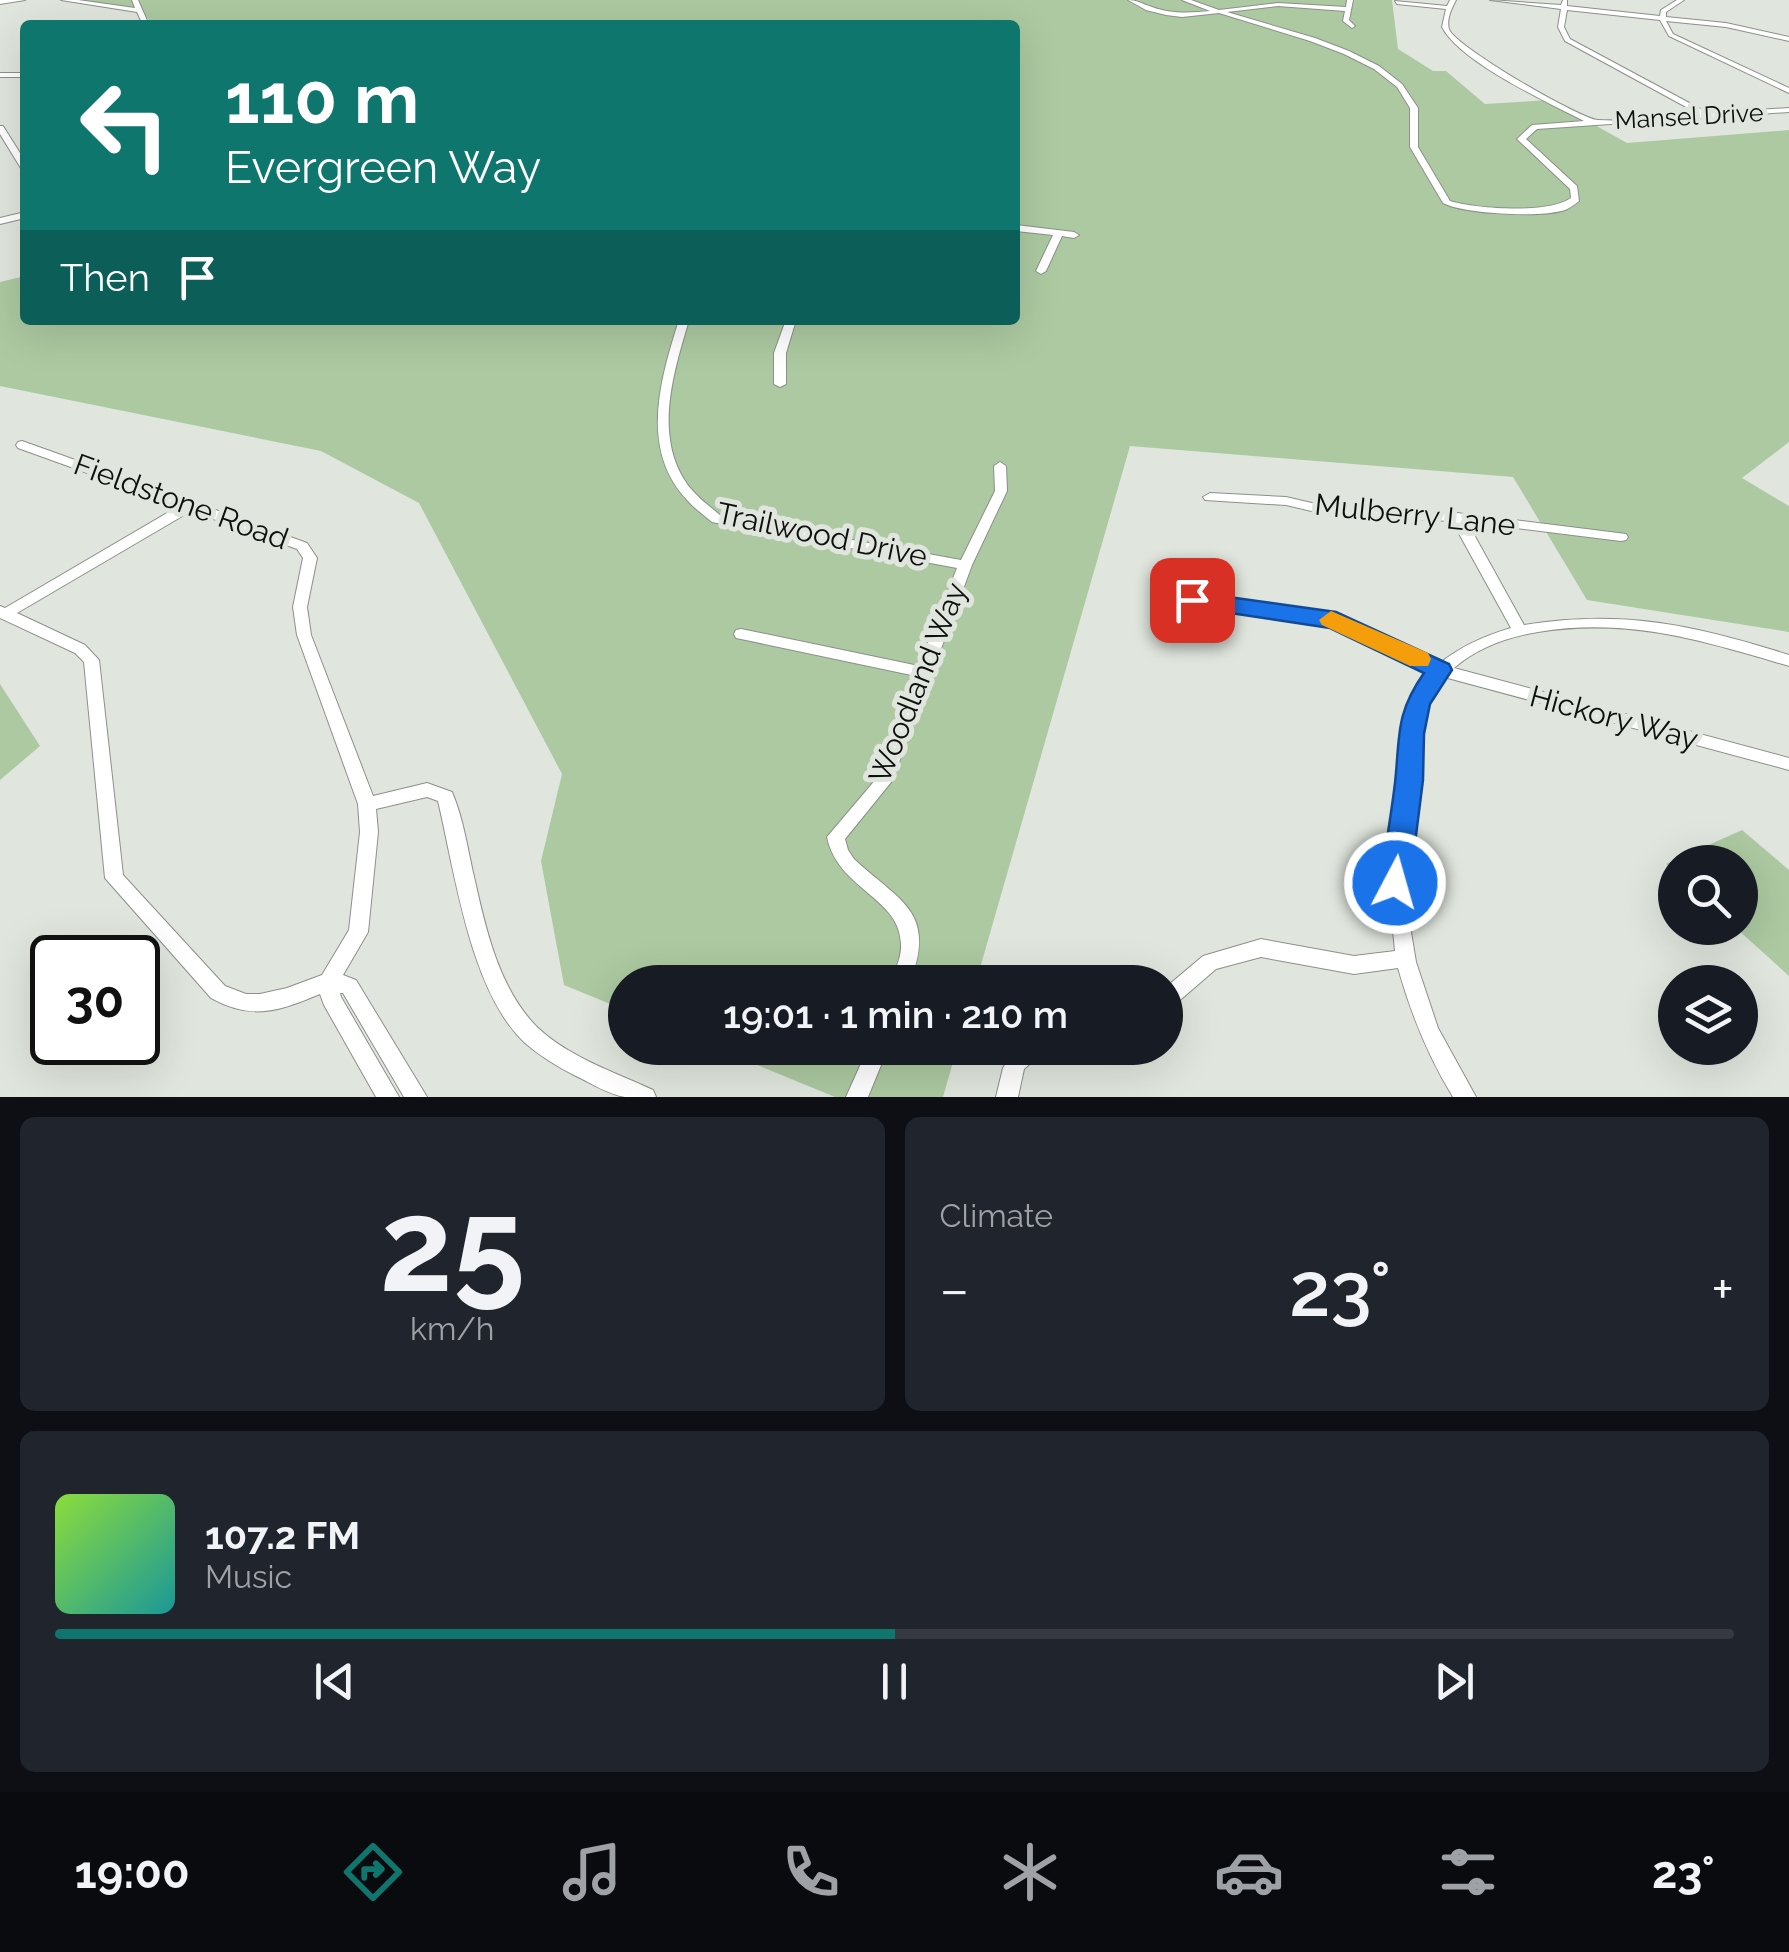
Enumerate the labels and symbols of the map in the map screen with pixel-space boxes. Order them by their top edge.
street label: Mansel Drive [1614,97,1764,135]
street label: Fieldstone Road [69,447,293,557]
street label: Mulberry Lane [1313,487,1517,542]
street label: Trailwood Drive [714,495,930,574]
pin [1150,558,1235,643]
street label: Woodland Way [861,578,974,788]
street label: Hickory Way [1526,678,1702,757]
position arrow [1343,831,1447,935]
speed limit sign: 30 [30,935,160,1065]

